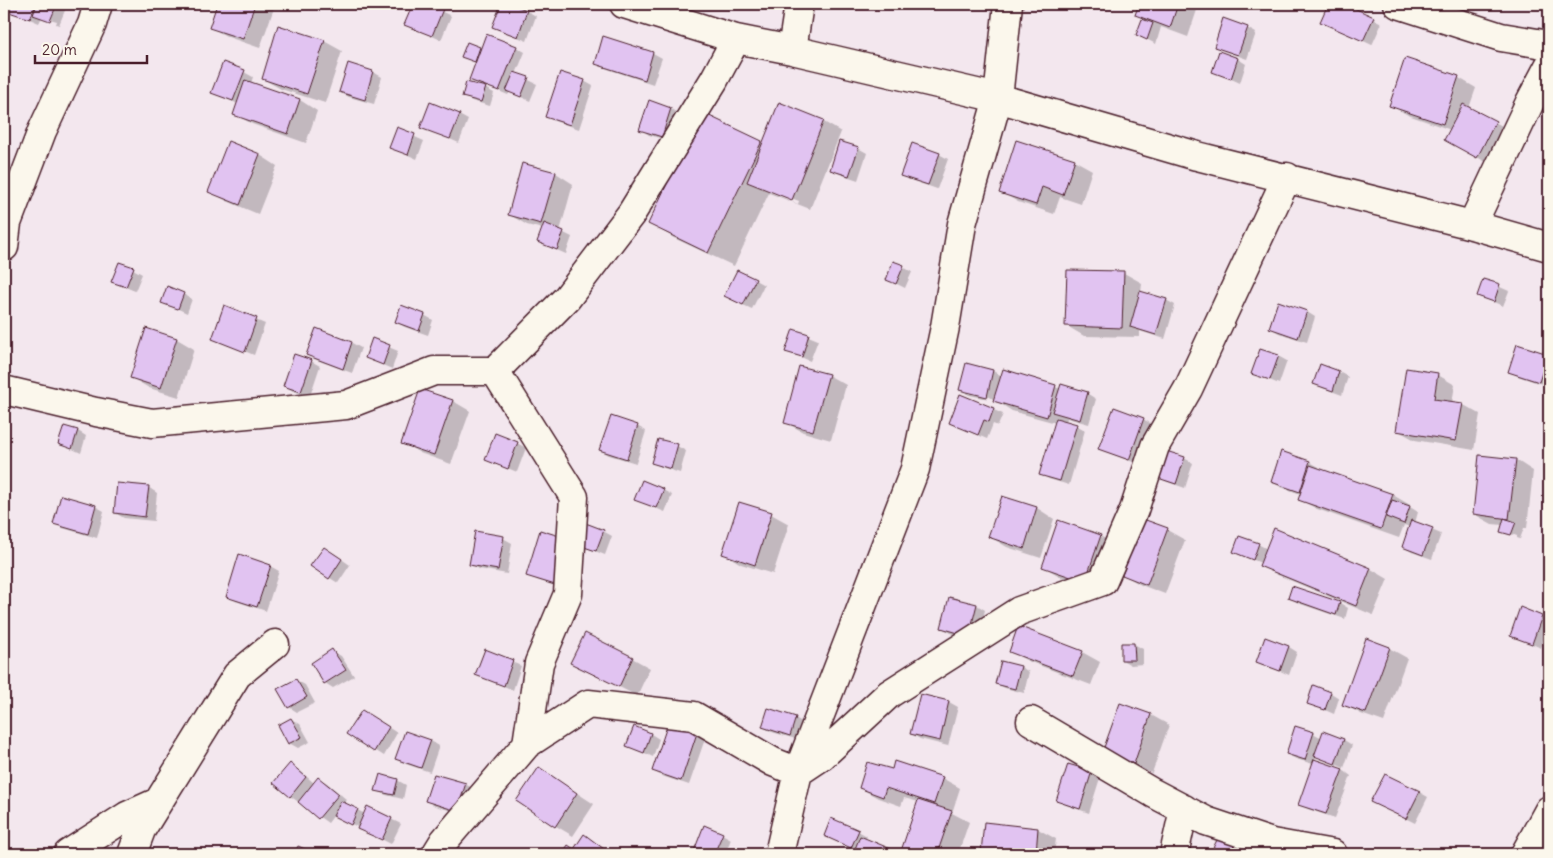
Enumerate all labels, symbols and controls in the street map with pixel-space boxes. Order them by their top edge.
scale bar [35,32,148,64]
text: 20 m [42,40,77,59]

